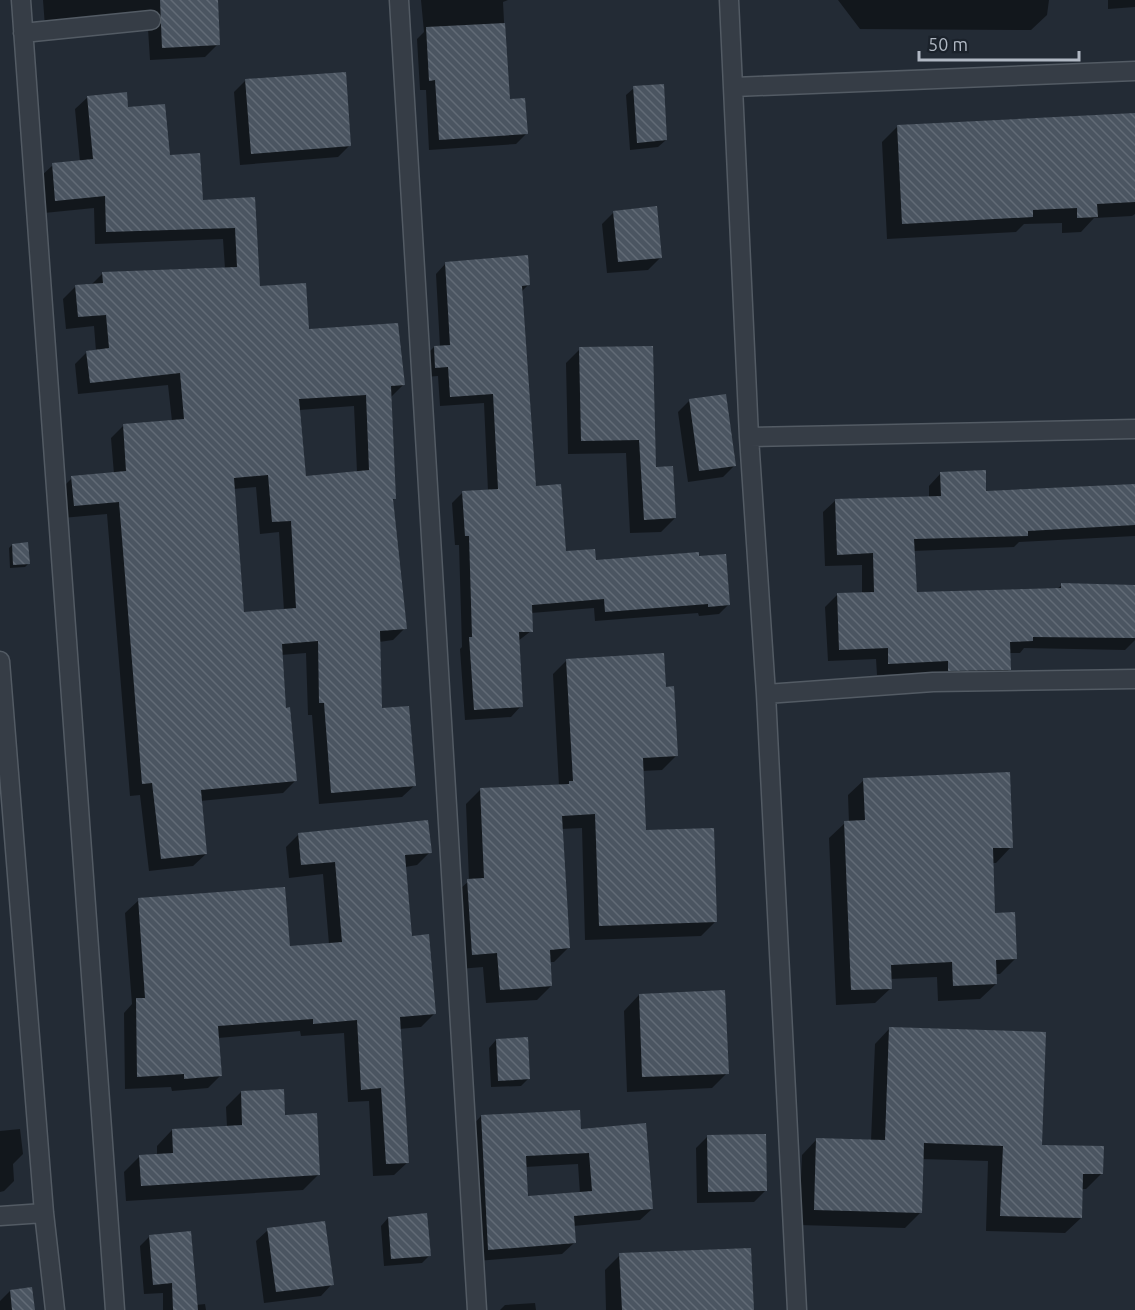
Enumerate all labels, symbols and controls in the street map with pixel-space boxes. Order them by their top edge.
scale bar [919,24,1080,62]
text: 50 m [928,34,968,54]

